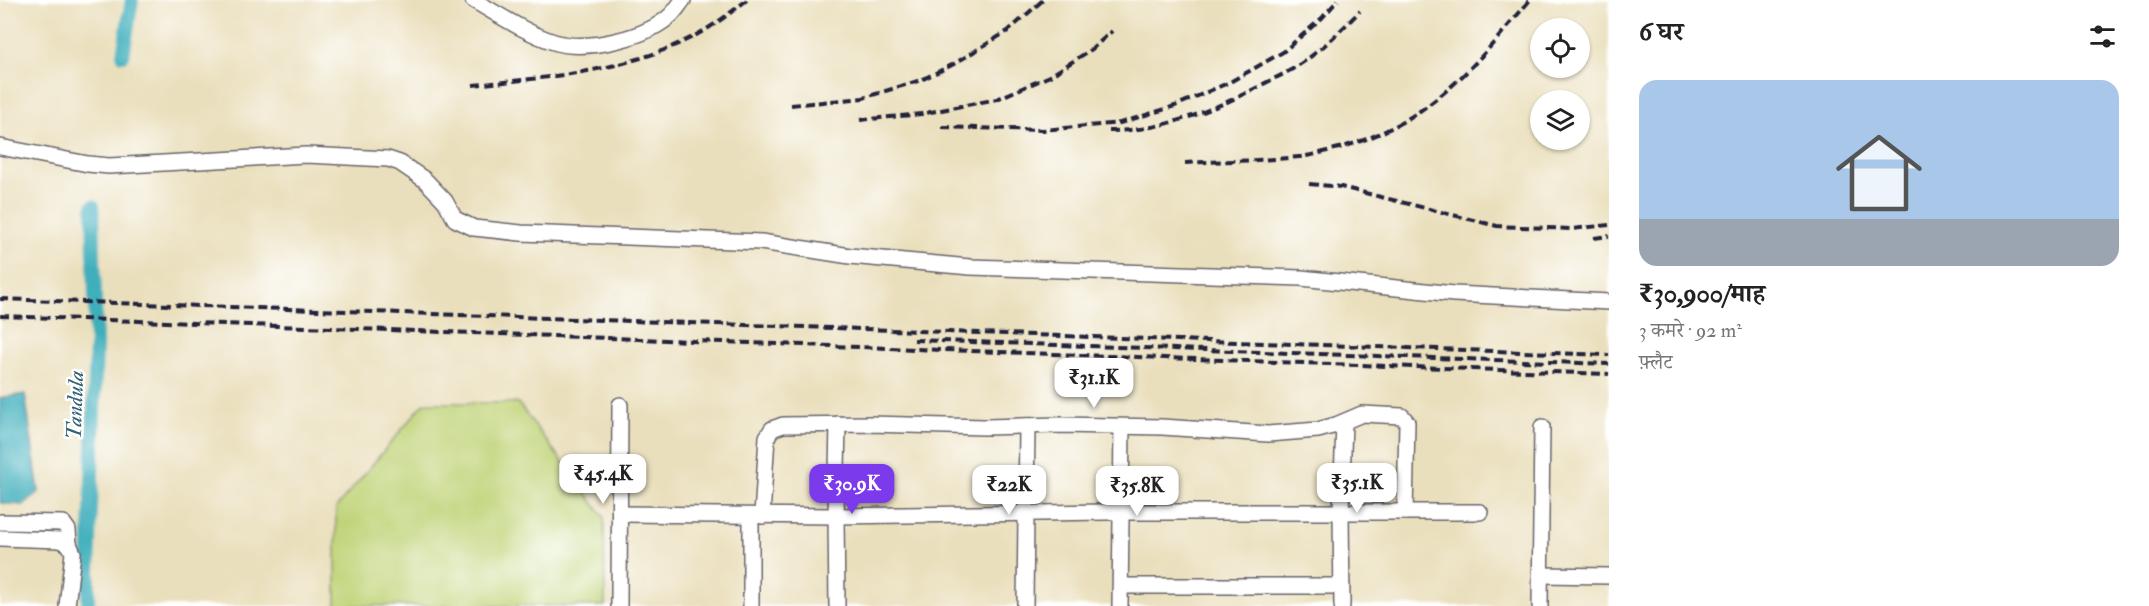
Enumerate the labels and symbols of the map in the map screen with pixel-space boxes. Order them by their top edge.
pin: ₹31.1K [1045,358,1143,409]
water label: Tandula [60,370,90,440]
pin: ₹45.4K [554,454,652,505]
pin: ₹35.1K [1308,463,1406,514]
pin: ₹30.9K [803,464,901,515]
pin: ₹22K [973,465,1045,516]
pin: ₹35.8K [1088,466,1186,517]

